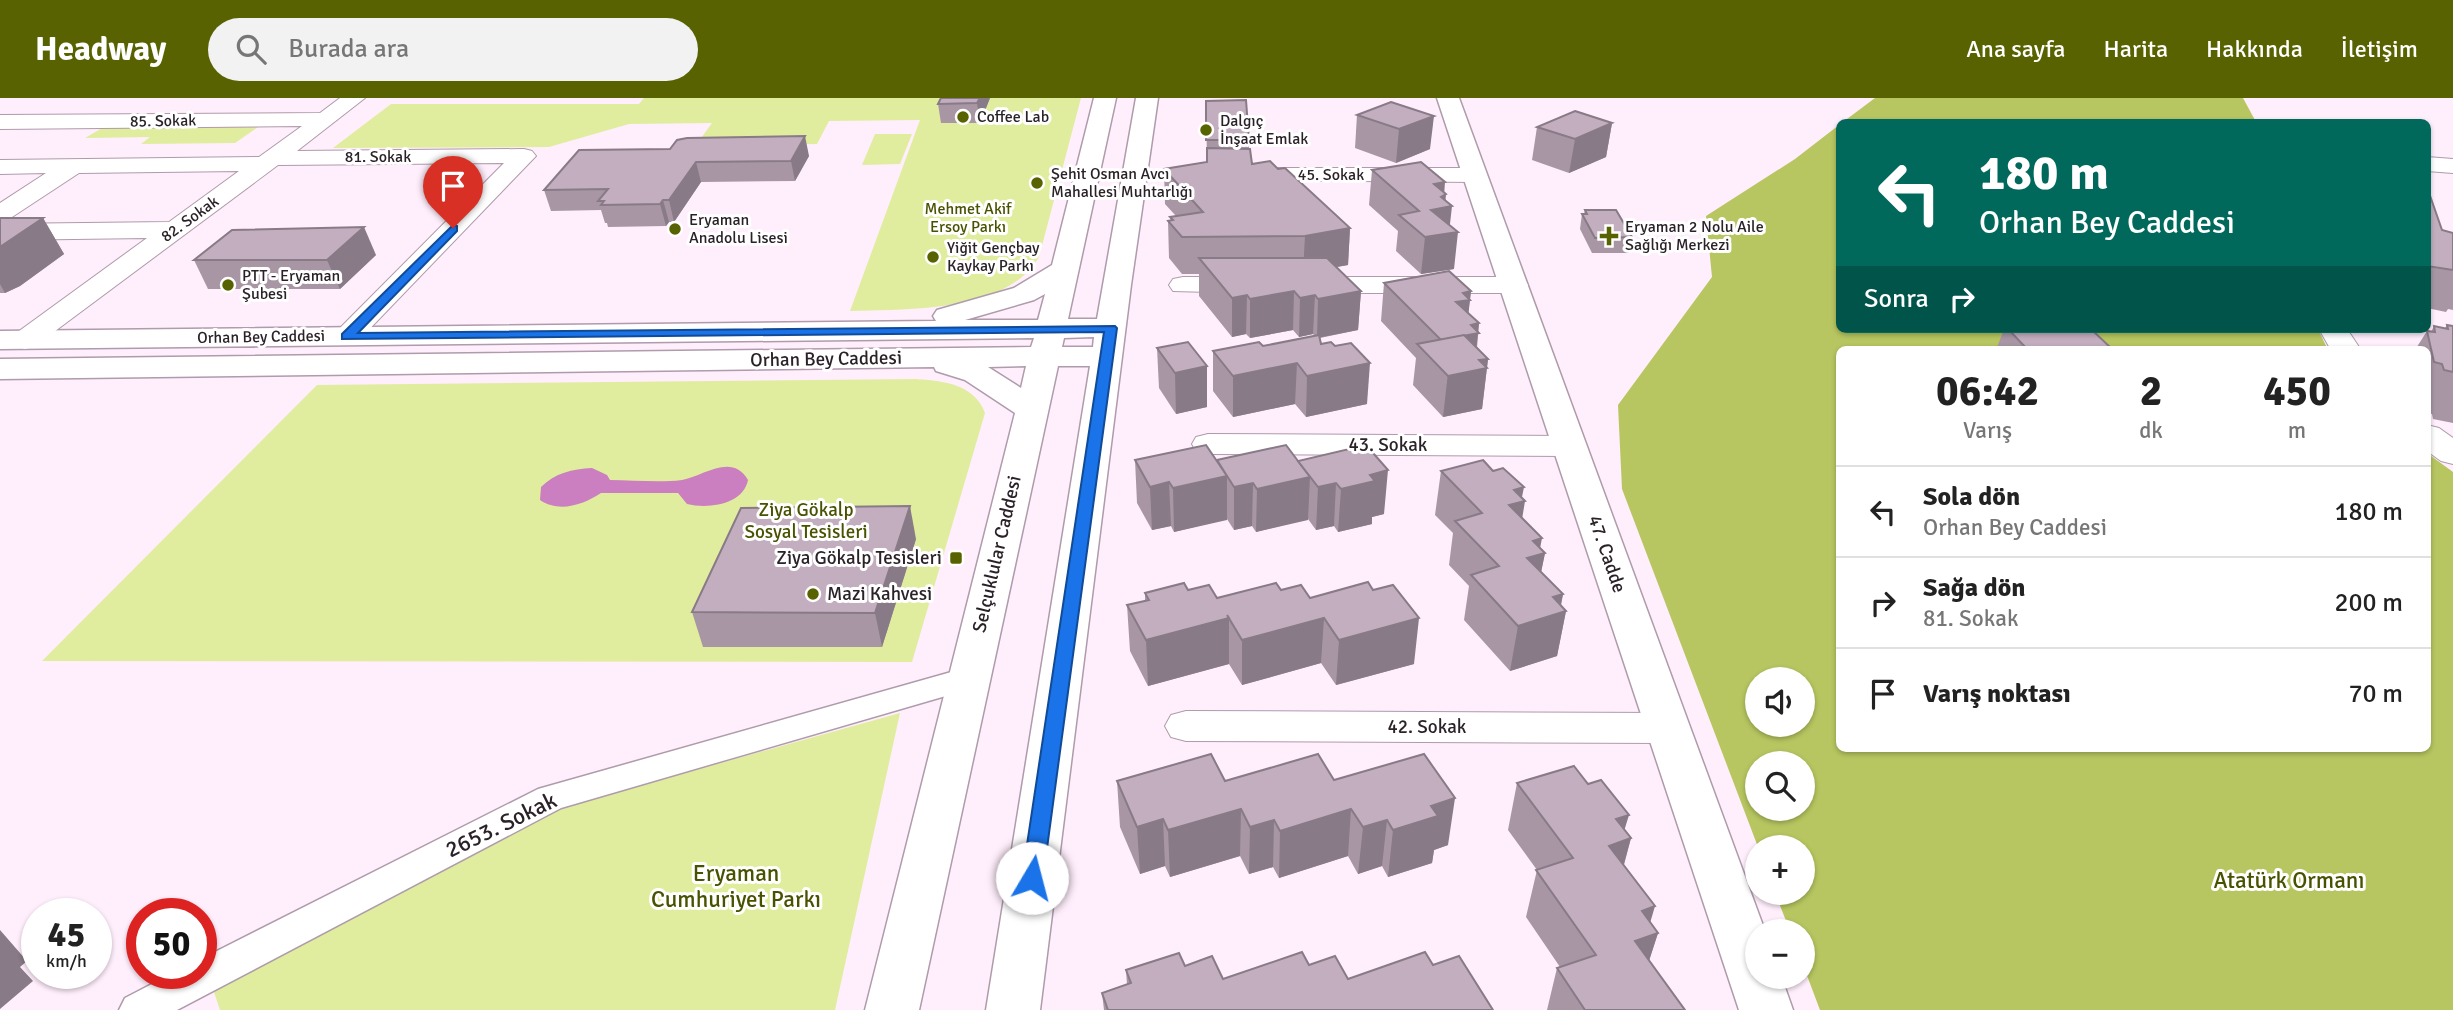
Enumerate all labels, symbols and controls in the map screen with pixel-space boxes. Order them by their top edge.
search box [208,18,698,81]
text: Headway [35,29,166,70]
icon: search [232,30,270,68]
text: Burada ara [288,33,409,65]
text: Ana sayfa [1966,34,2066,64]
text: Harita [2104,34,2168,64]
text: Hakkında [2206,34,2303,64]
text: İletişim [2341,34,2418,64]
place label: Coffee Lab [977,107,1049,127]
marker: Coffee Lab [955,109,971,125]
street label: 85. Sokak [130,110,196,132]
place label: Dalgıç İnşaat Emlak [1220,111,1308,149]
marker: Dalgıç İnşaat Emlak [1198,122,1214,138]
text: 180 m [1979,143,2109,203]
street label: 81. Sokak [345,147,411,167]
icon: left [1864,147,1955,238]
pin [423,156,483,228]
place label: Şehit Osman Avcı Mahallesi Muhtarlığı [1051,164,1193,202]
street label: 45. Sokak [1298,165,1364,185]
icon: arrive [434,167,472,205]
marker: Şehit Osman Avcı Mahallesi Muhtarlığı [1029,175,1045,191]
street label: 82. Sokak [157,191,223,247]
park label: Mehmet Akif Ersoy Parkı [925,199,1012,237]
text: Orhan Bey Caddesi [1979,203,2235,242]
place label: Eryaman Anadolu Lisesi [689,210,788,248]
place label: Eryaman 2 Nolu Aile Sağlığı Merkezi [1625,217,1764,255]
marker: Eryaman Anadolu Lisesi [667,221,683,237]
marker: Eryaman 2 Nolu Aile Sağlığı Merkezi [1599,226,1619,246]
place label: Yiğit Gençbay Kaykay Parkı [947,238,1040,276]
marker: Yiğit Gençbay Kaykay Parkı [925,249,941,265]
place label: PTT - Eryaman Şubesi [242,266,340,304]
marker: PTT - Eryaman Şubesi [220,277,236,293]
icon: right [1943,280,1981,318]
text: Sonra [1864,283,1929,315]
street label: Orhan Bey Caddesi [197,326,325,348]
street label: Orhan Bey Caddesi [750,346,902,372]
text: 06:42 [1936,366,2039,417]
text: 2 [2140,366,2162,417]
text: 450 [2263,366,2331,417]
text: Varış [1963,416,2012,445]
text: dk [2139,416,2163,445]
text: m [2288,416,2306,445]
street label: 43. Sokak [1349,433,1428,457]
street label: Selçuklular Caddesi [967,473,1027,635]
text: Sola dön [1923,481,2020,513]
icon: left [1864,493,1902,531]
text: 180 m [2334,496,2403,528]
park label: Ziya Gökalp Sosyal Tesisleri [744,498,868,544]
street label: 47. Cadde [1583,512,1631,596]
text: Orhan Bey Caddesi [1923,513,2107,542]
place label: Ziya Gökalp Tesisleri [776,546,942,570]
marker: Ziya Gökalp Tesisleri [948,550,964,566]
text: Sağa dön [1923,572,2026,604]
place label: Mazi Kahvesi [827,582,932,606]
icon: right [1864,584,1902,622]
marker: Mazi Kahvesi [805,586,821,602]
text: 200 m [2334,587,2403,619]
text: 81. Sokak [1923,604,2018,633]
map controls [1745,667,1815,989]
button: sound [1745,667,1815,737]
icon: arrive [1864,675,1902,713]
text: Varış noktası [1923,678,2071,710]
text: 70 m [2348,678,2403,710]
street label: 42. Sokak [1388,715,1467,739]
button: search [1745,751,1815,821]
street label: 2653. Sokak [441,785,562,864]
button: + [1745,835,1815,905]
position arrow [995,841,1069,915]
park label: Eryaman Cumhuriyet Parkı [651,859,821,914]
park label: Atatürk Ormanı [2213,866,2365,895]
speed limit sign: 50 [126,898,217,989]
text: 45 [48,913,85,956]
button: − [1745,919,1815,989]
text: km/h [46,950,87,972]

